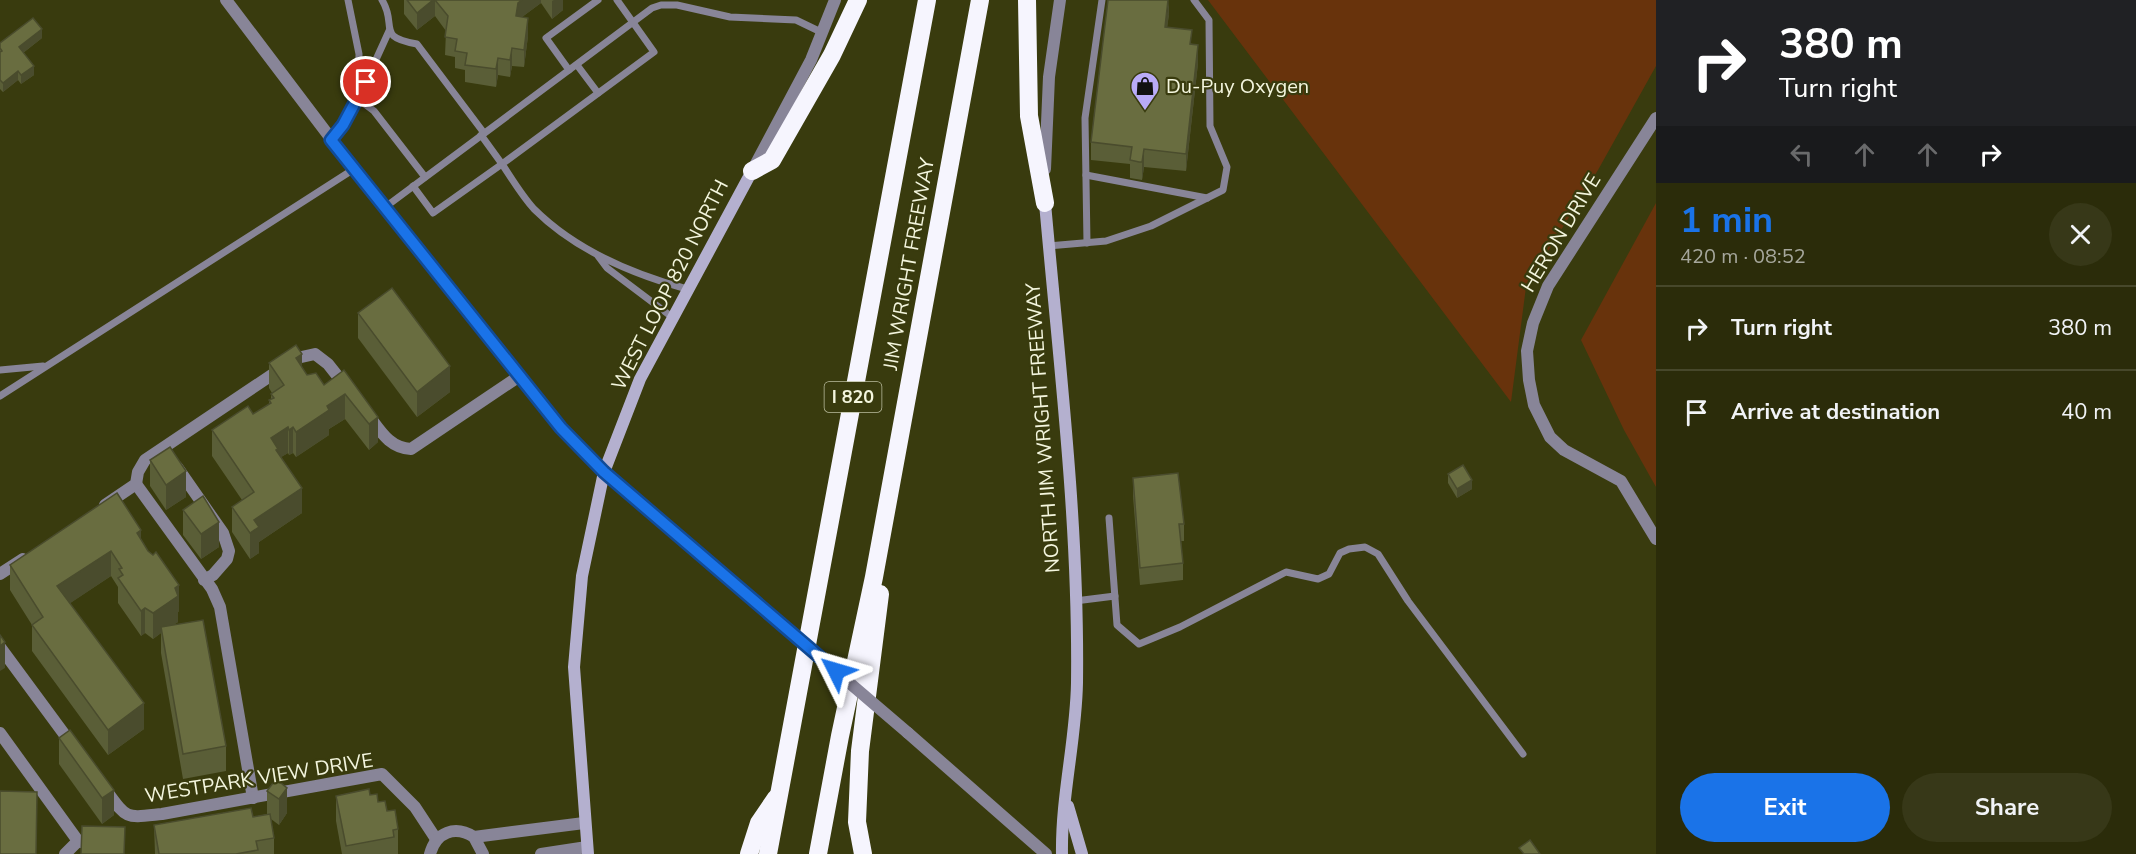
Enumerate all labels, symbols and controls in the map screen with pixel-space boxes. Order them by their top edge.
text: 380 m [1779,16,1903,73]
icon: right [1680,24,1758,102]
pin [340,56,391,107]
icon: arrive [349,65,382,98]
shop icon: Du-Puy Oxygen [1129,70,1161,112]
text: Turn right [1779,70,1897,107]
place label: Du-Puy Oxygen [1166,73,1309,100]
icon: left [1785,138,1818,171]
icon: ahead [1848,138,1881,171]
icon: ahead [1911,138,1944,171]
icon: right [1974,138,2007,171]
street label: JIM WRIGHT FREEWAY [877,155,941,373]
street label: HERON DRIVE [1515,169,1607,297]
street label: WEST LOOP 820 NORTH [605,175,735,395]
text: 1 min [1680,196,1773,245]
button: close [2049,203,2112,266]
text: 420 m · 08:52 [1680,243,1806,270]
street label: NORTH JIM WRIGHT FREEWAY [1019,281,1067,574]
icon: right [1680,312,1713,345]
text: Turn right [1731,313,1832,343]
text: 380 m [2048,313,2112,343]
road number: I 820 [824,382,882,412]
icon: arrive [1680,396,1713,429]
text: Arrive at destination [1731,397,1940,427]
text: 40 m [2061,397,2112,427]
position arrow [804,639,868,703]
street label: WESTPARK VIEW DRIVE [143,747,375,809]
button: Exit [1680,773,1890,842]
button: Share [1902,773,2112,842]

